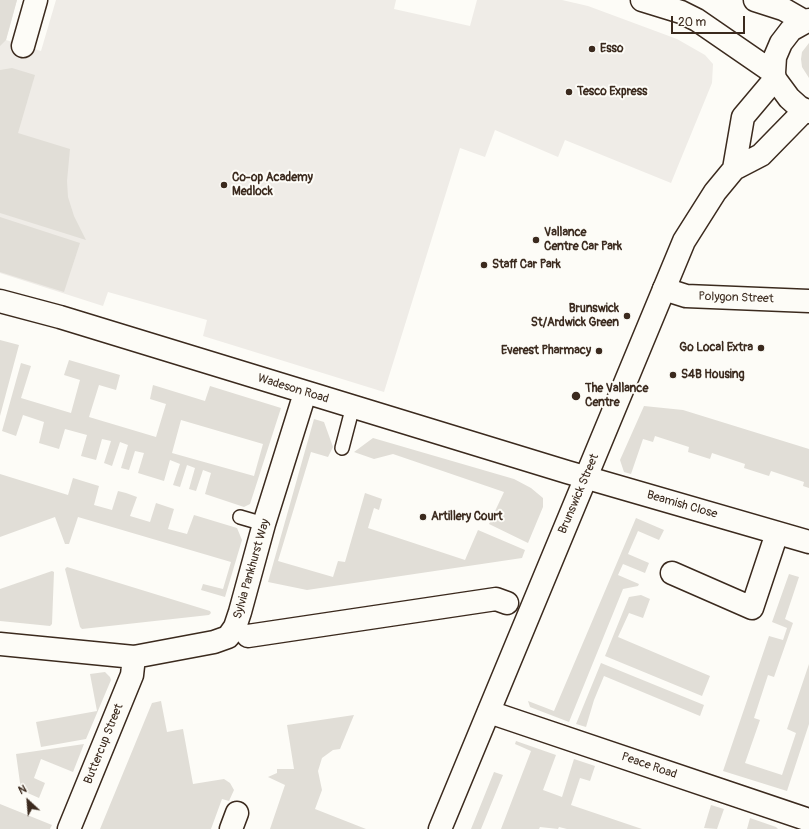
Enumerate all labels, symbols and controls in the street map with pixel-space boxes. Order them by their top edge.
scale bar [673,8,747,34]
text: 20 m [678,15,706,30]
place label: Esso [600,42,623,56]
marker: Esso [587,44,597,54]
place label: Tesco Express [577,85,647,99]
marker: Tesco Express [564,87,574,97]
place label: Co-op Academy Medlock [232,171,313,199]
marker: Co-op Academy Medlock [219,180,229,190]
place label: Vallance Centre Car Park [544,226,622,254]
marker: Vallance Centre Car Park [531,235,541,245]
place label: Staff Car Park [492,258,561,272]
marker: Staff Car Park [479,260,489,270]
street label: Polygon Street [698,289,774,307]
place label: Brunswick St/Ardwick Green [531,302,619,330]
marker: Brunswick St/Ardwick Green [622,311,632,321]
place label: Go Local Extra [679,341,753,355]
marker: Go Local Extra [756,343,766,353]
place label: Everest Pharmacy [501,344,591,358]
marker: Everest Pharmacy [594,346,604,356]
place label: S4B Housing [681,368,745,382]
marker: S4B Housing [668,370,678,380]
street label: Wadeson Road [256,371,330,407]
place label: The Vallance Centre [585,382,648,410]
marker: The Vallance Centre [570,390,582,402]
street label: Brunswick Street [556,452,602,536]
street label: Beamish Close [645,488,719,522]
place label: Artillery Court [431,510,503,524]
marker: Artillery Court [418,512,428,522]
street label: Sylvia Pankhurst Way [231,517,273,621]
street label: Buttercup Street [81,702,127,786]
street label: Peace Road [619,750,679,782]
north arrow [8,781,48,821]
text: N [16,782,29,797]

